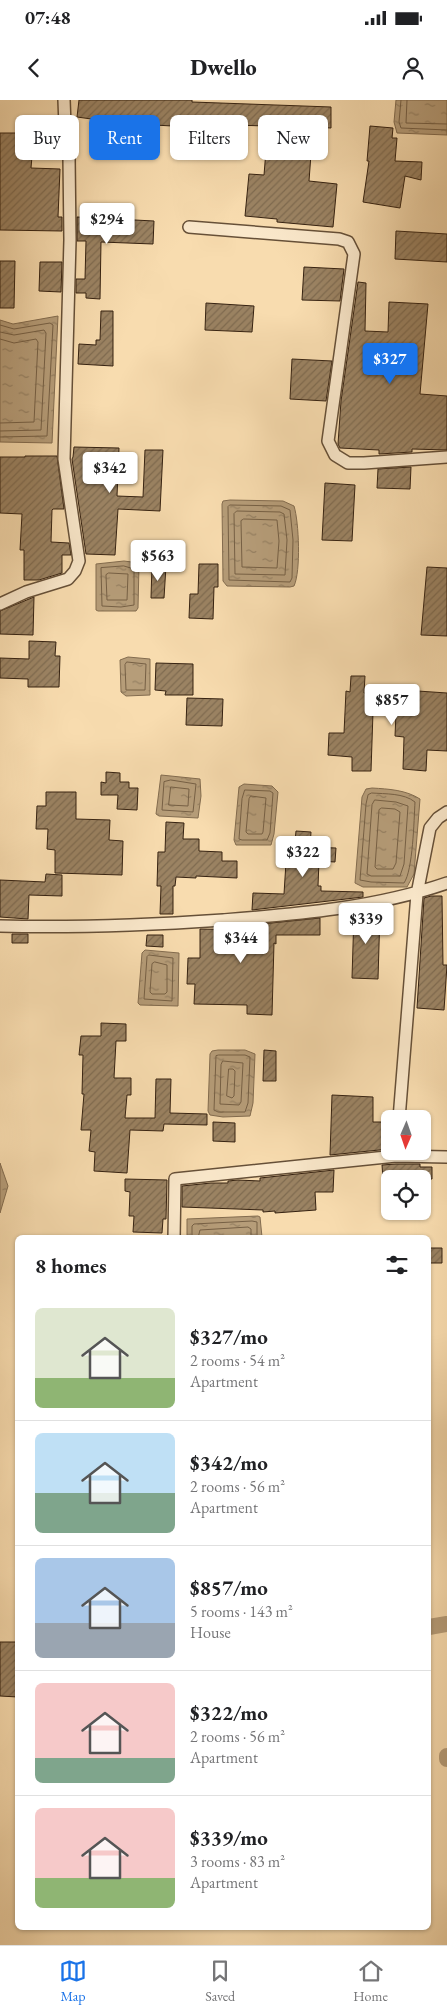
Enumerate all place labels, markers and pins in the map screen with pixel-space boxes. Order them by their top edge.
pin: $294 [77,202,137,245]
pin: $327 [360,342,420,385]
pin: $342 [80,452,140,494]
pin: $563 [128,540,188,582]
pin: $857 [362,684,422,726]
pin: $322 [273,836,333,878]
pin: $339 [336,902,396,945]
pin: $344 [211,922,271,964]

